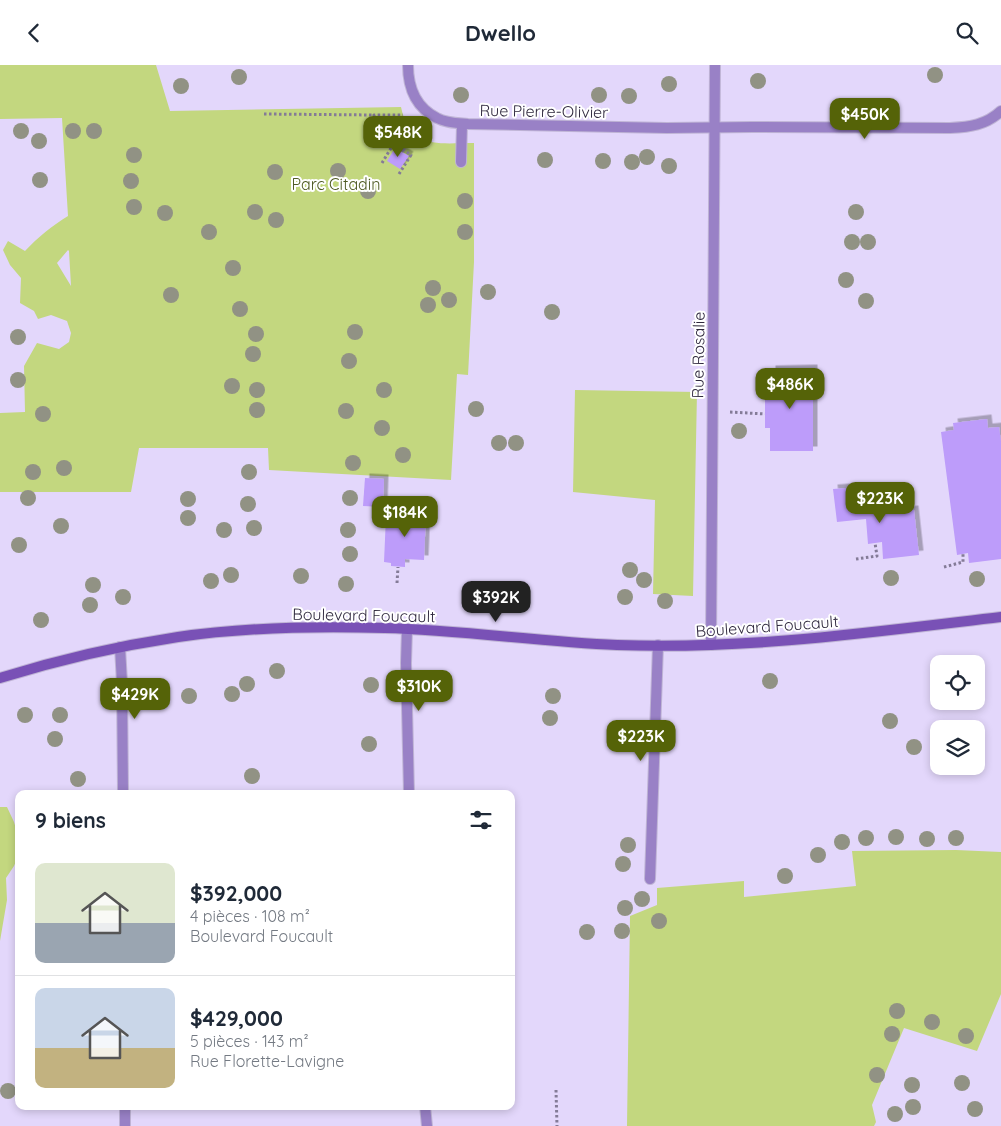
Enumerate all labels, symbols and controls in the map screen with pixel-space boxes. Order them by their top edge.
icon: back [20,19,48,47]
text: Dwello [465,19,536,47]
icon: search [953,19,981,47]
pin: $450K [830,97,900,140]
street label: Rue Pierre-Olivier [479,100,609,122]
text: $450K [841,104,889,124]
pin: $548K [363,116,433,158]
text: $548K [374,122,422,142]
park label: Parc Citadin [292,174,380,194]
street label: Rue Rosalie [687,311,709,399]
pin: $486K [755,367,825,410]
text: $486K [766,374,814,394]
pin: $223K [845,481,915,524]
text: $223K [857,488,903,508]
pin: $184K [370,495,440,538]
text: $184K [383,502,427,522]
pin: $392K [461,581,531,623]
text: $392K [473,587,519,607]
street label: Boulevard Foucault [292,604,436,626]
street label: Boulevard Foucault [695,611,839,641]
map controls [930,655,985,775]
button: locate [930,655,985,710]
pin: $310K [384,669,454,712]
text: $310K [397,676,441,696]
pin: $429K [100,677,170,720]
text: $429K [111,684,159,704]
pin: $223K [606,719,676,762]
button: layers [930,720,985,775]
text: $223K [618,726,664,746]
icon: filters [467,806,495,834]
text: 9 biens [35,807,106,833]
text: $392,000 [190,880,282,906]
icon: home [75,883,135,943]
text: 4 pièces · 108 m² [190,906,310,926]
text: Boulevard Foucault [190,926,333,946]
text: $429,000 [190,1005,283,1031]
icon: home [75,1008,135,1068]
text: 5 pièces · 143 m² [190,1031,308,1051]
text: Rue Florette-Lavigne [190,1051,344,1071]

